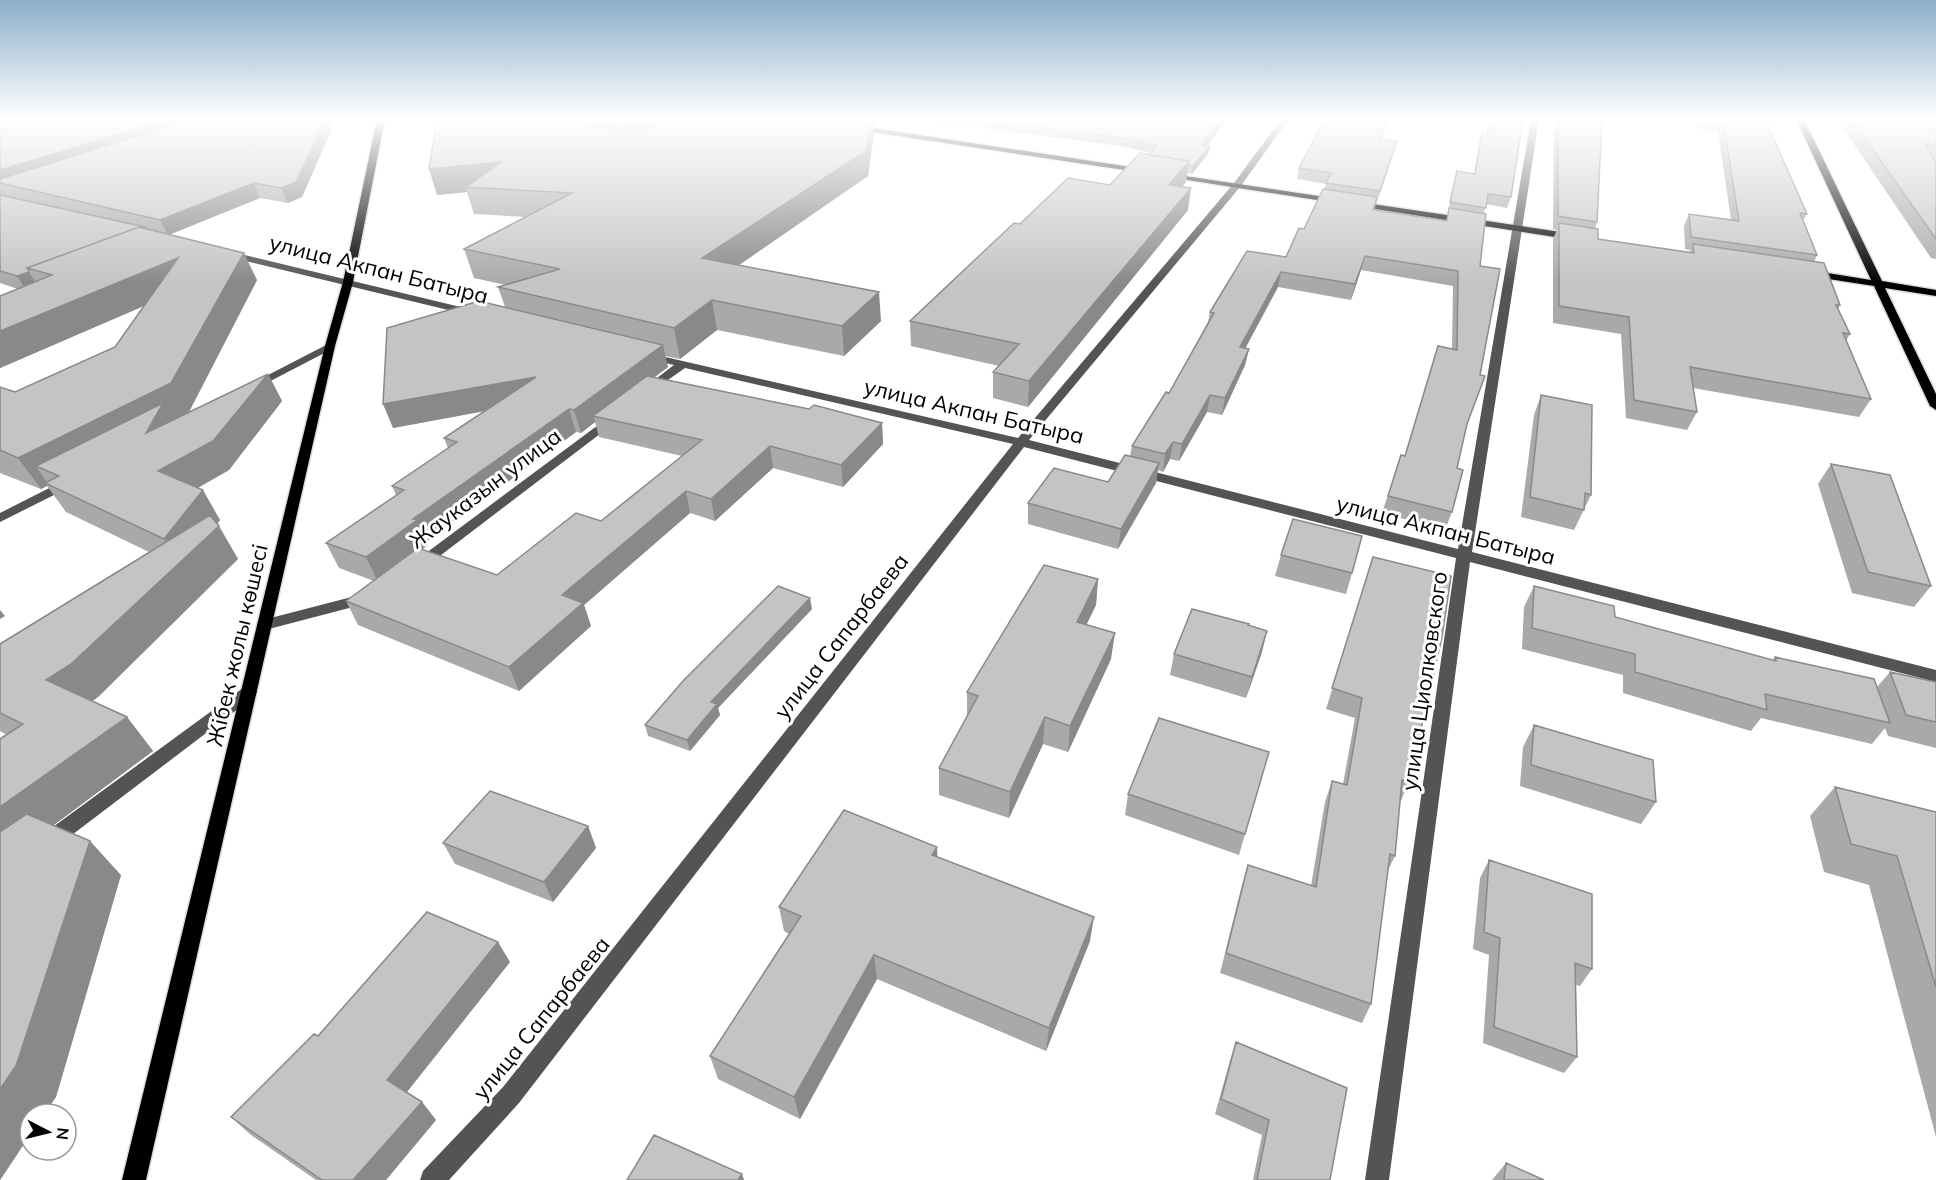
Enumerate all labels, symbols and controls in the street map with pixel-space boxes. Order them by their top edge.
street label: улица Акпан Батыра [267,228,491,310]
street label: улица Акпан Батыра [861,372,1087,450]
street label: Жауказын улица [403,422,567,554]
street label: улица Акпан Батыра [1334,489,1558,571]
street label: Жібек жолы көшесі [200,541,274,749]
street label: улица Сапарбаева [768,548,914,724]
street label: улица Циолковского [1395,569,1453,793]
street label: улица Сапарбаева [467,931,615,1105]
north arrow [18,1102,78,1162]
text: N [52,1127,74,1141]

